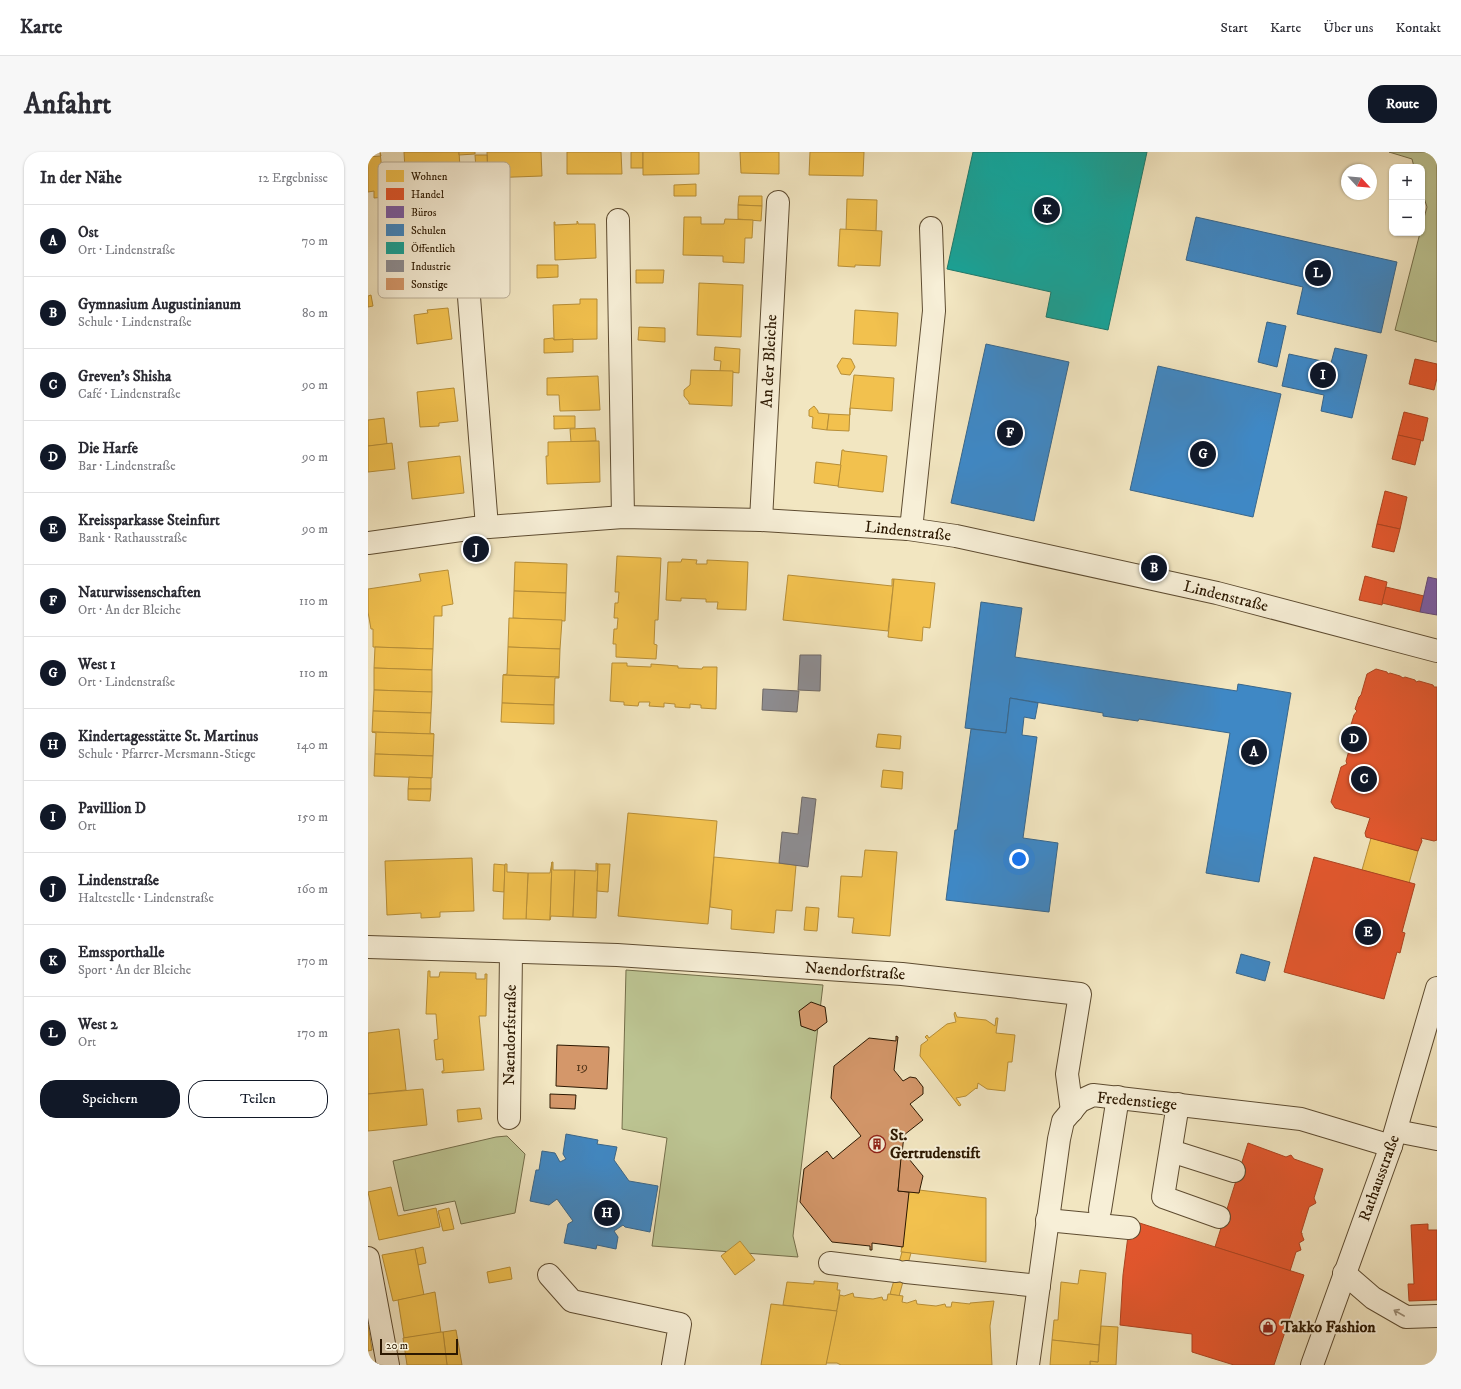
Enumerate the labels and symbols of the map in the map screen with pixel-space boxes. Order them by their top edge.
legend [378,162,510,298]
north arrow [1341,164,1377,200]
text: Wohnen [410,170,448,184]
text: Handel [411,188,445,202]
pin: K [1034,195,1060,225]
text: Büros [411,206,437,220]
text: Schulen [411,224,446,238]
text: Öffentlich [411,242,456,256]
pin: L [1305,258,1331,288]
text: Industrie [411,260,451,274]
text: Sonstige [411,278,448,292]
street label: An der Bleiche [757,313,781,408]
pin: I [1310,360,1336,390]
pin: F [997,418,1023,448]
pin: G [1190,439,1216,469]
street label: Lindenstraße [864,517,952,546]
pin: J [463,534,489,564]
pin: B [1141,553,1167,583]
street label: Lindenstraße [1182,576,1271,616]
pin: D [1341,724,1367,754]
pin: A [1241,737,1267,767]
pin: C [1351,764,1377,794]
your location [1009,849,1029,869]
pin: E [1355,917,1381,947]
street label: Naendorfstraße [804,958,906,985]
street label: Naendorfstraße [499,984,521,1086]
house number: 19 [576,1058,588,1076]
street label: Fredenstiege [1096,1088,1178,1114]
place label: St. Gertrudenstift [890,1125,981,1163]
street label: Rathausstraße [1354,1132,1404,1224]
building icon: St. Gertrudenstift [867,1134,887,1154]
pin: H [594,1198,620,1228]
one-way arrow [1393,1308,1405,1316]
shop icon: Takko Fashion [1258,1317,1278,1337]
place label: Takko Fashion [1280,1317,1376,1337]
scale bar [380,1337,458,1356]

